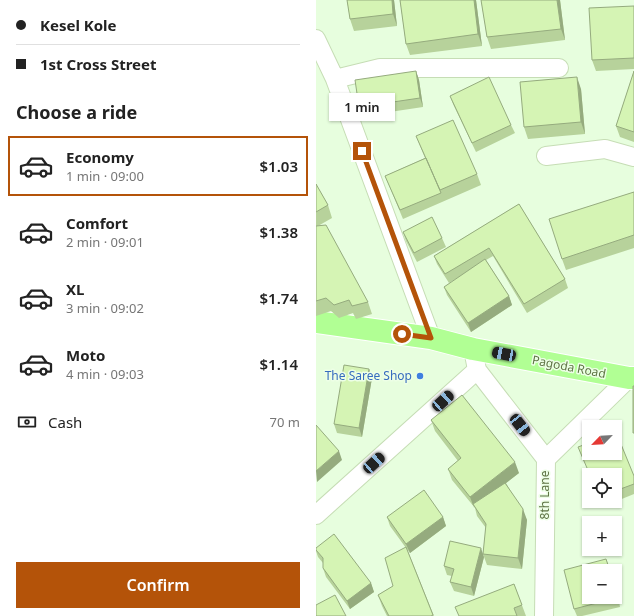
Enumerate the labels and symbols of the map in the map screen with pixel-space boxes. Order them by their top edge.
callout: 1 min [329,93,395,121]
route end [353,142,371,160]
route start [393,325,411,343]
car [491,346,517,362]
street label: Pagoda Road [531,351,607,382]
place label: The Saree Shop [325,367,412,384]
marker: The Saree Shop [415,371,425,381]
car [430,389,456,413]
car [508,412,532,438]
north arrow [582,420,622,460]
car [361,451,387,475]
street label: 8th Lane [536,470,553,519]

